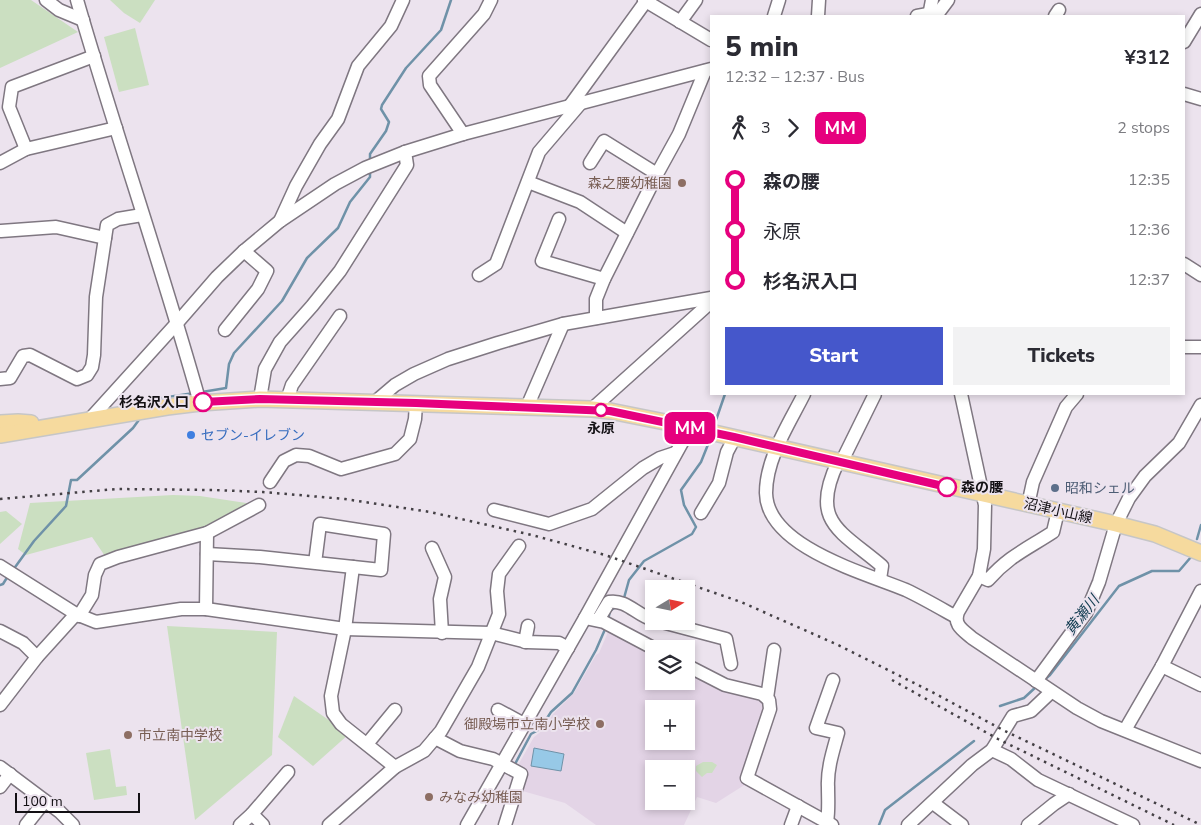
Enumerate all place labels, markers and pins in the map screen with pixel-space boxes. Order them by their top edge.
place label: 森之腰幼稚園 [588,174,672,193]
marker: 森之腰幼稚園 [676,177,688,189]
marker: 杉名沢入口 [193,392,213,412]
place label: 杉名沢入口 [119,393,189,412]
marker: 永原 [594,403,608,417]
place label: 永原 [587,419,615,438]
place label: セブン-イレブン [201,426,305,445]
marker: セブン-イレブン [185,429,197,441]
marker: 森の腰 [937,477,957,497]
place label: 森の腰 [961,478,1003,497]
place label: 昭和シェル [1065,479,1135,498]
marker: 昭和シェル [1049,482,1061,494]
place label: 御殿場市立南小学校 [464,715,590,734]
marker: 御殿場市立南小学校 [594,718,606,730]
place label: 市立南中学校 [138,726,222,745]
marker: 市立南中学校 [122,729,134,741]
place label: みなみ幼稚園 [439,788,523,807]
marker: みなみ幼稚園 [423,791,435,803]

